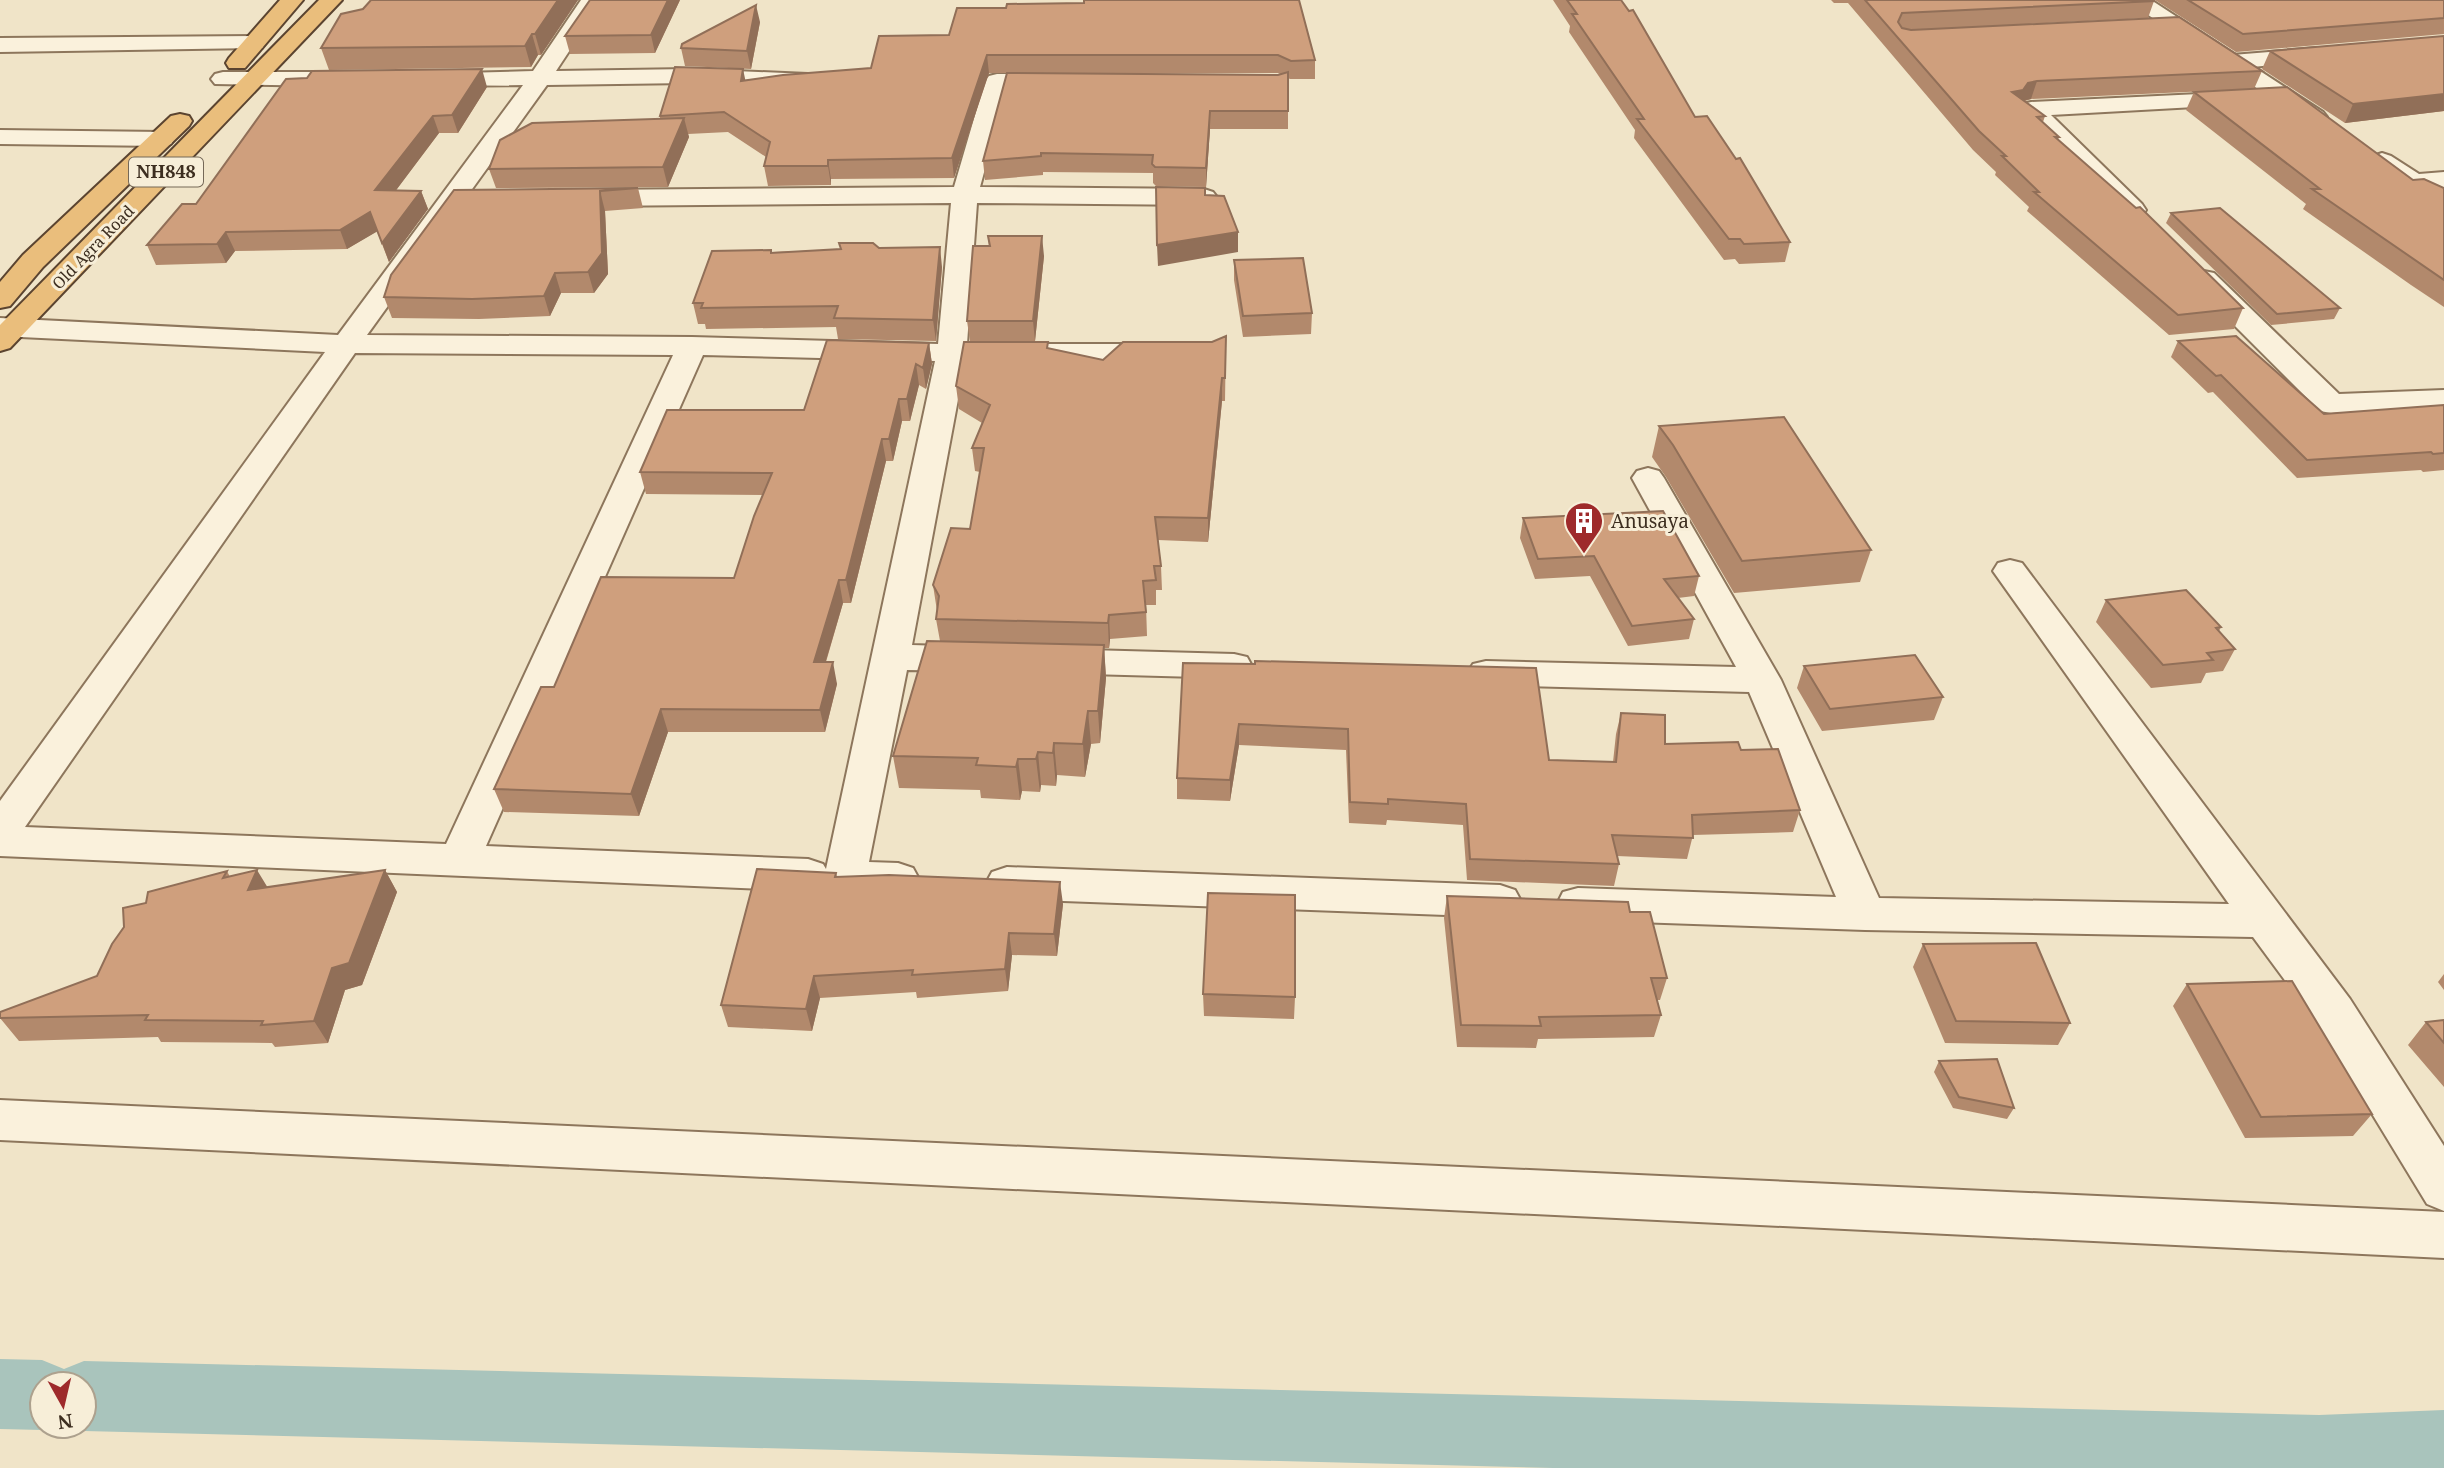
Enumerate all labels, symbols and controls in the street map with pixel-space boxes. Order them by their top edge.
road number: NH848 [129,158,203,187]
street label: Old Agra Road [47,200,139,294]
building icon: Anusaya [1563,500,1605,555]
place label: Anusaya [1611,508,1689,534]
north arrow [28,1370,98,1440]
text: N [56,1408,75,1436]

